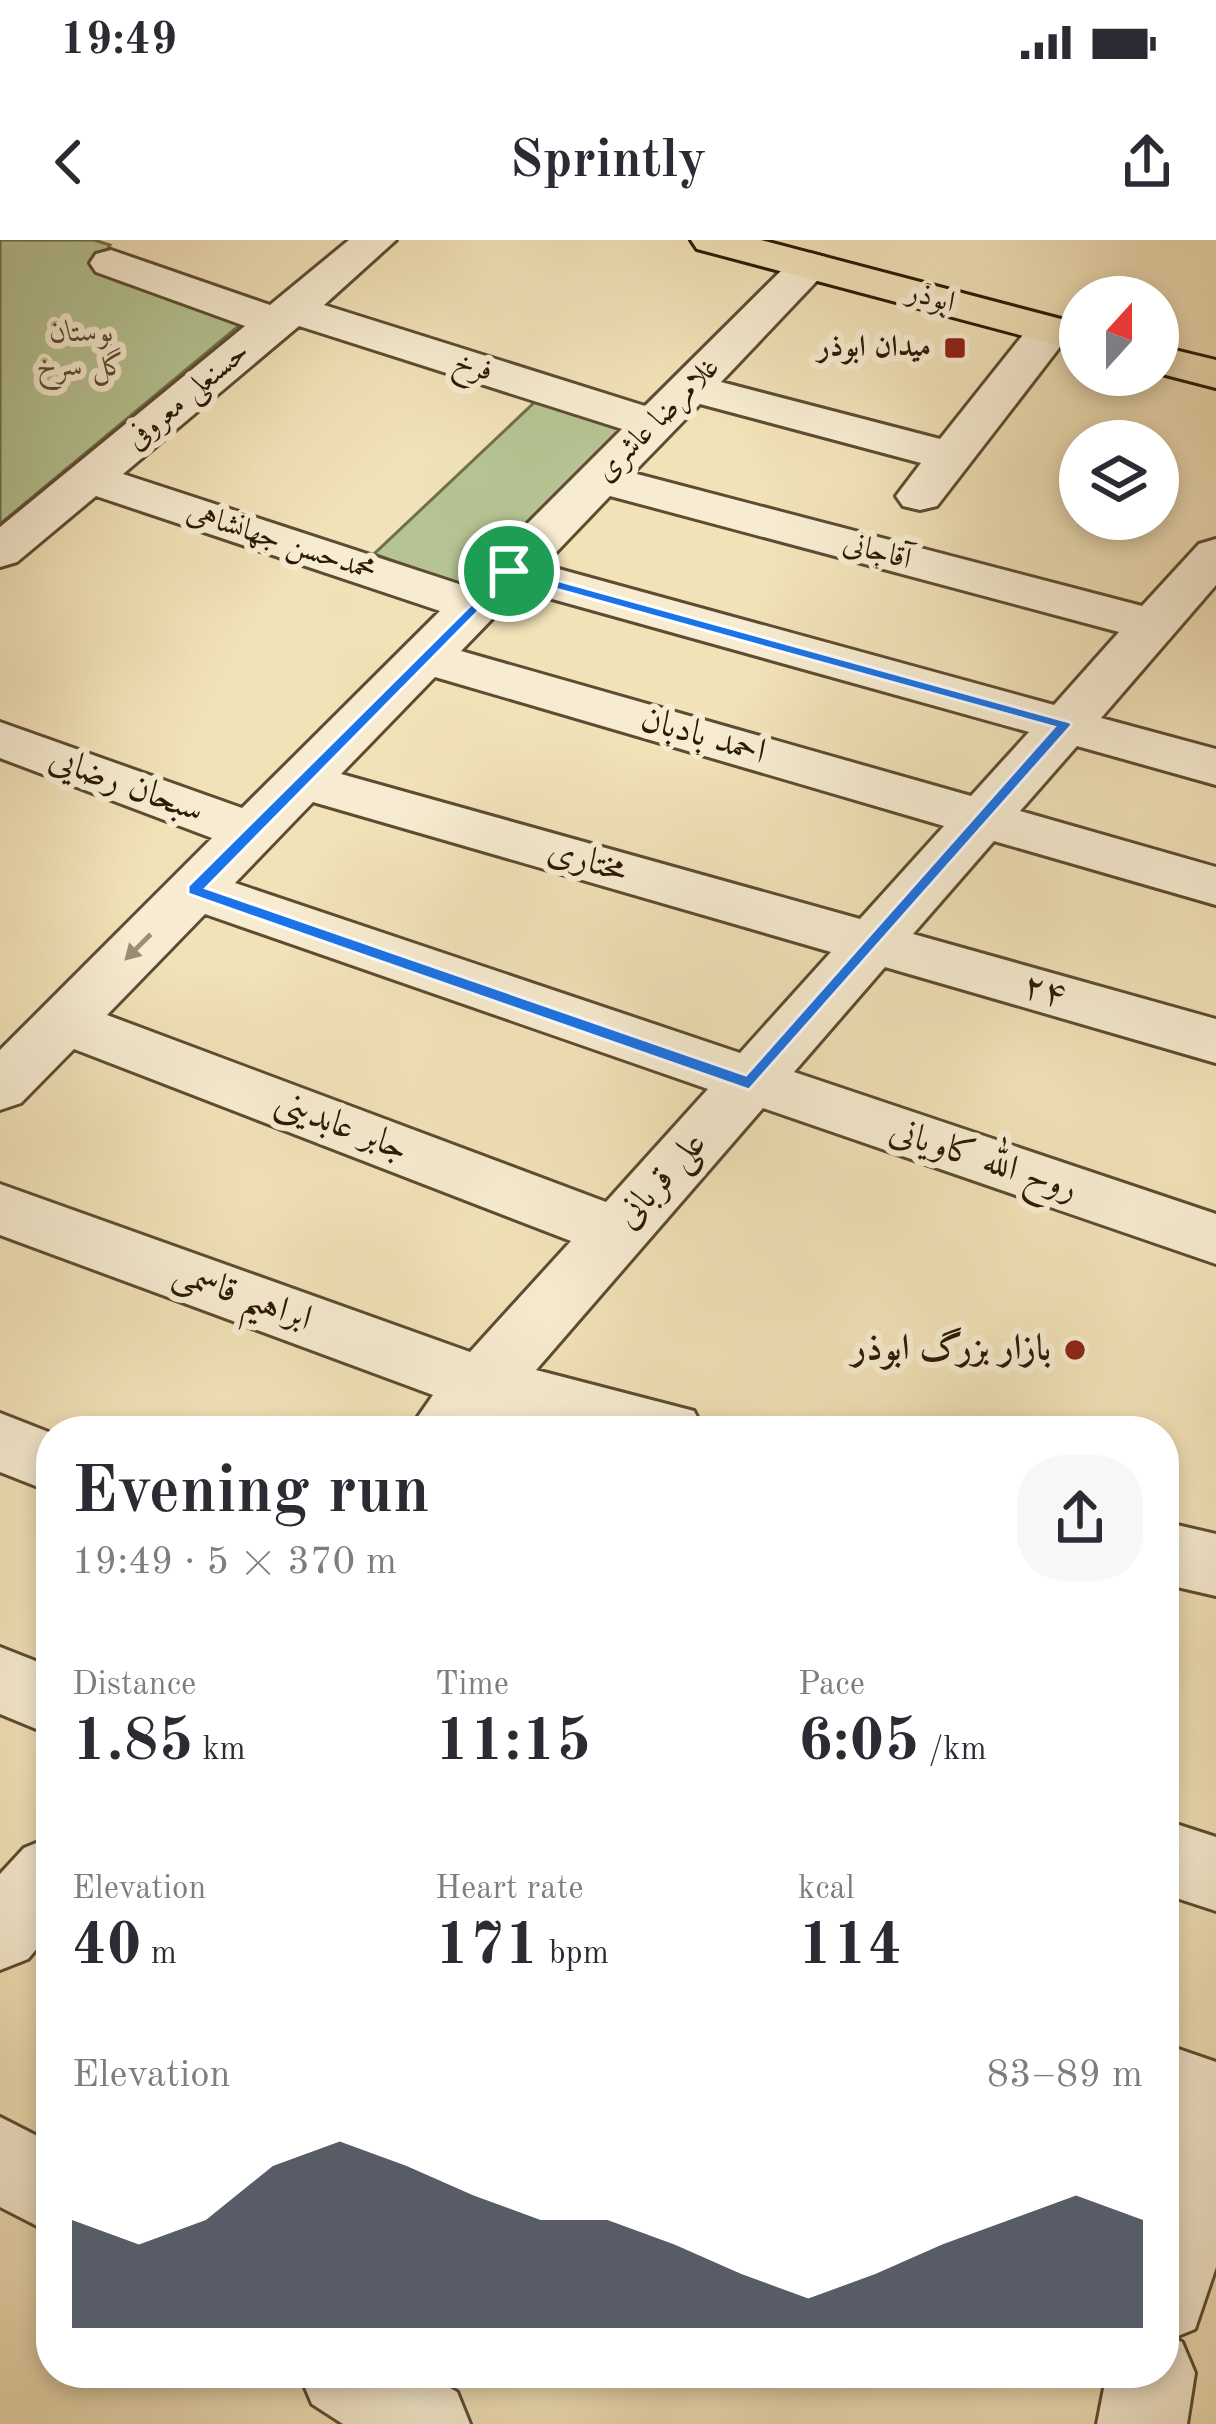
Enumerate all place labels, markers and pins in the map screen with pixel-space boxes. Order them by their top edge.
place label: میدان ابوذر [815,333,931,365]
marker: میدان ابوذر [942,335,968,361]
pin [458,520,560,622]
place label: بازار بزرگ ابوذر [848,1327,1051,1370]
marker: بازار بزرگ ابوذر [1062,1337,1088,1363]

